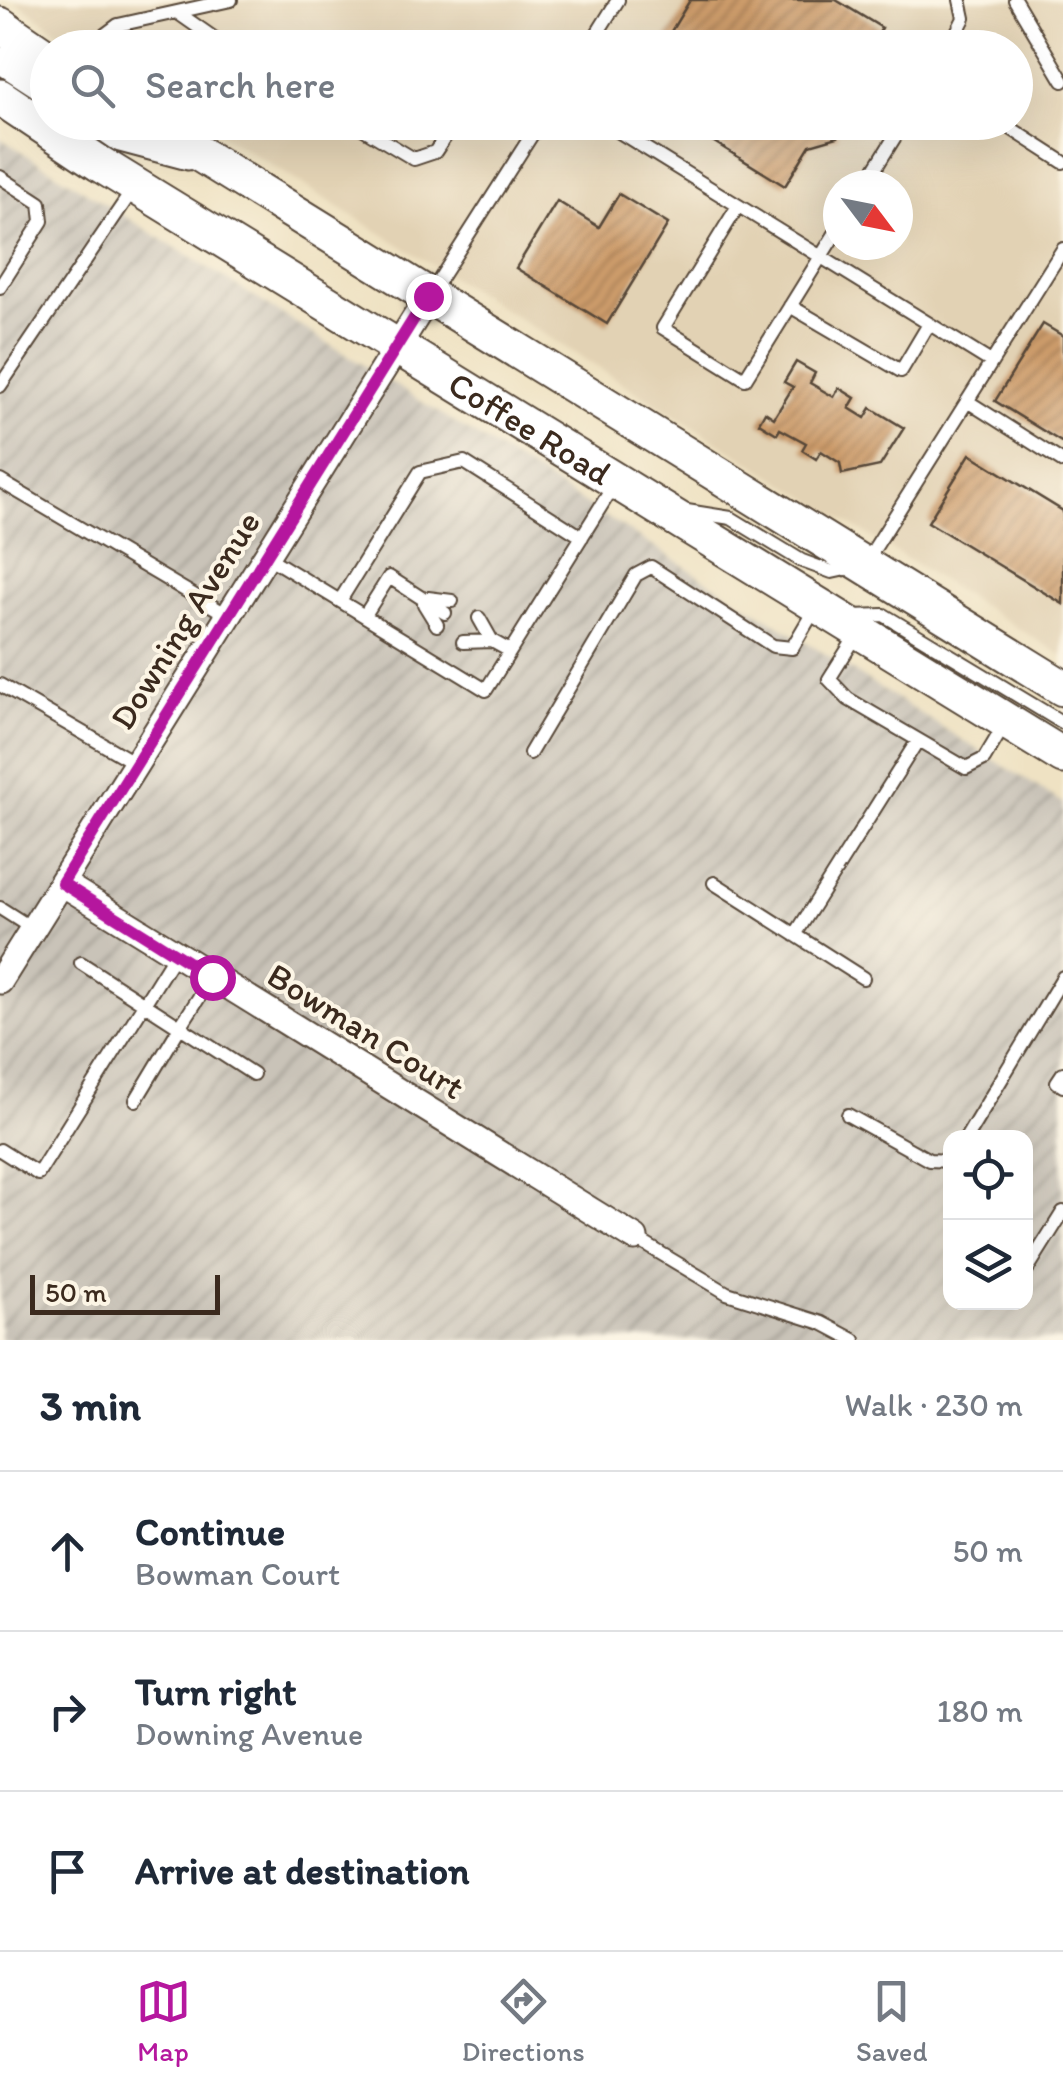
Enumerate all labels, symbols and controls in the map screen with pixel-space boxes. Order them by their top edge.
search box [30,30,1033,140]
icon: search [65,58,120,113]
text: Search here [145,62,336,108]
north arrow [823,170,913,260]
route end [406,274,452,320]
street label: Coffee Road [441,362,619,494]
street label: Downing Avenue [101,503,269,737]
street label: Bowman Court [260,954,472,1108]
route start [190,955,236,1001]
map controls [943,1130,1033,1310]
button: locate [943,1130,1033,1220]
button: layers [943,1220,1033,1310]
scale bar [30,1270,220,1314]
text: 50 m [45,1275,107,1309]
text: 3 min [40,1380,141,1431]
text: Walk · 230 m [845,1386,1023,1424]
text: Continue [135,1509,285,1555]
icon: ahead [40,1524,95,1579]
text: 50 m [952,1532,1023,1570]
text: Bowman Court [135,1555,340,1593]
text: Turn right [135,1669,297,1715]
icon: right [40,1684,95,1739]
text: 180 m [937,1692,1023,1730]
text: Downing Avenue [135,1715,363,1753]
icon: arrive [40,1844,95,1899]
text: Arrive at destination [135,1848,470,1894]
tab: Map [136,1974,191,2068]
tab: Directions [462,1974,585,2068]
tab: Saved [856,1974,927,2068]

